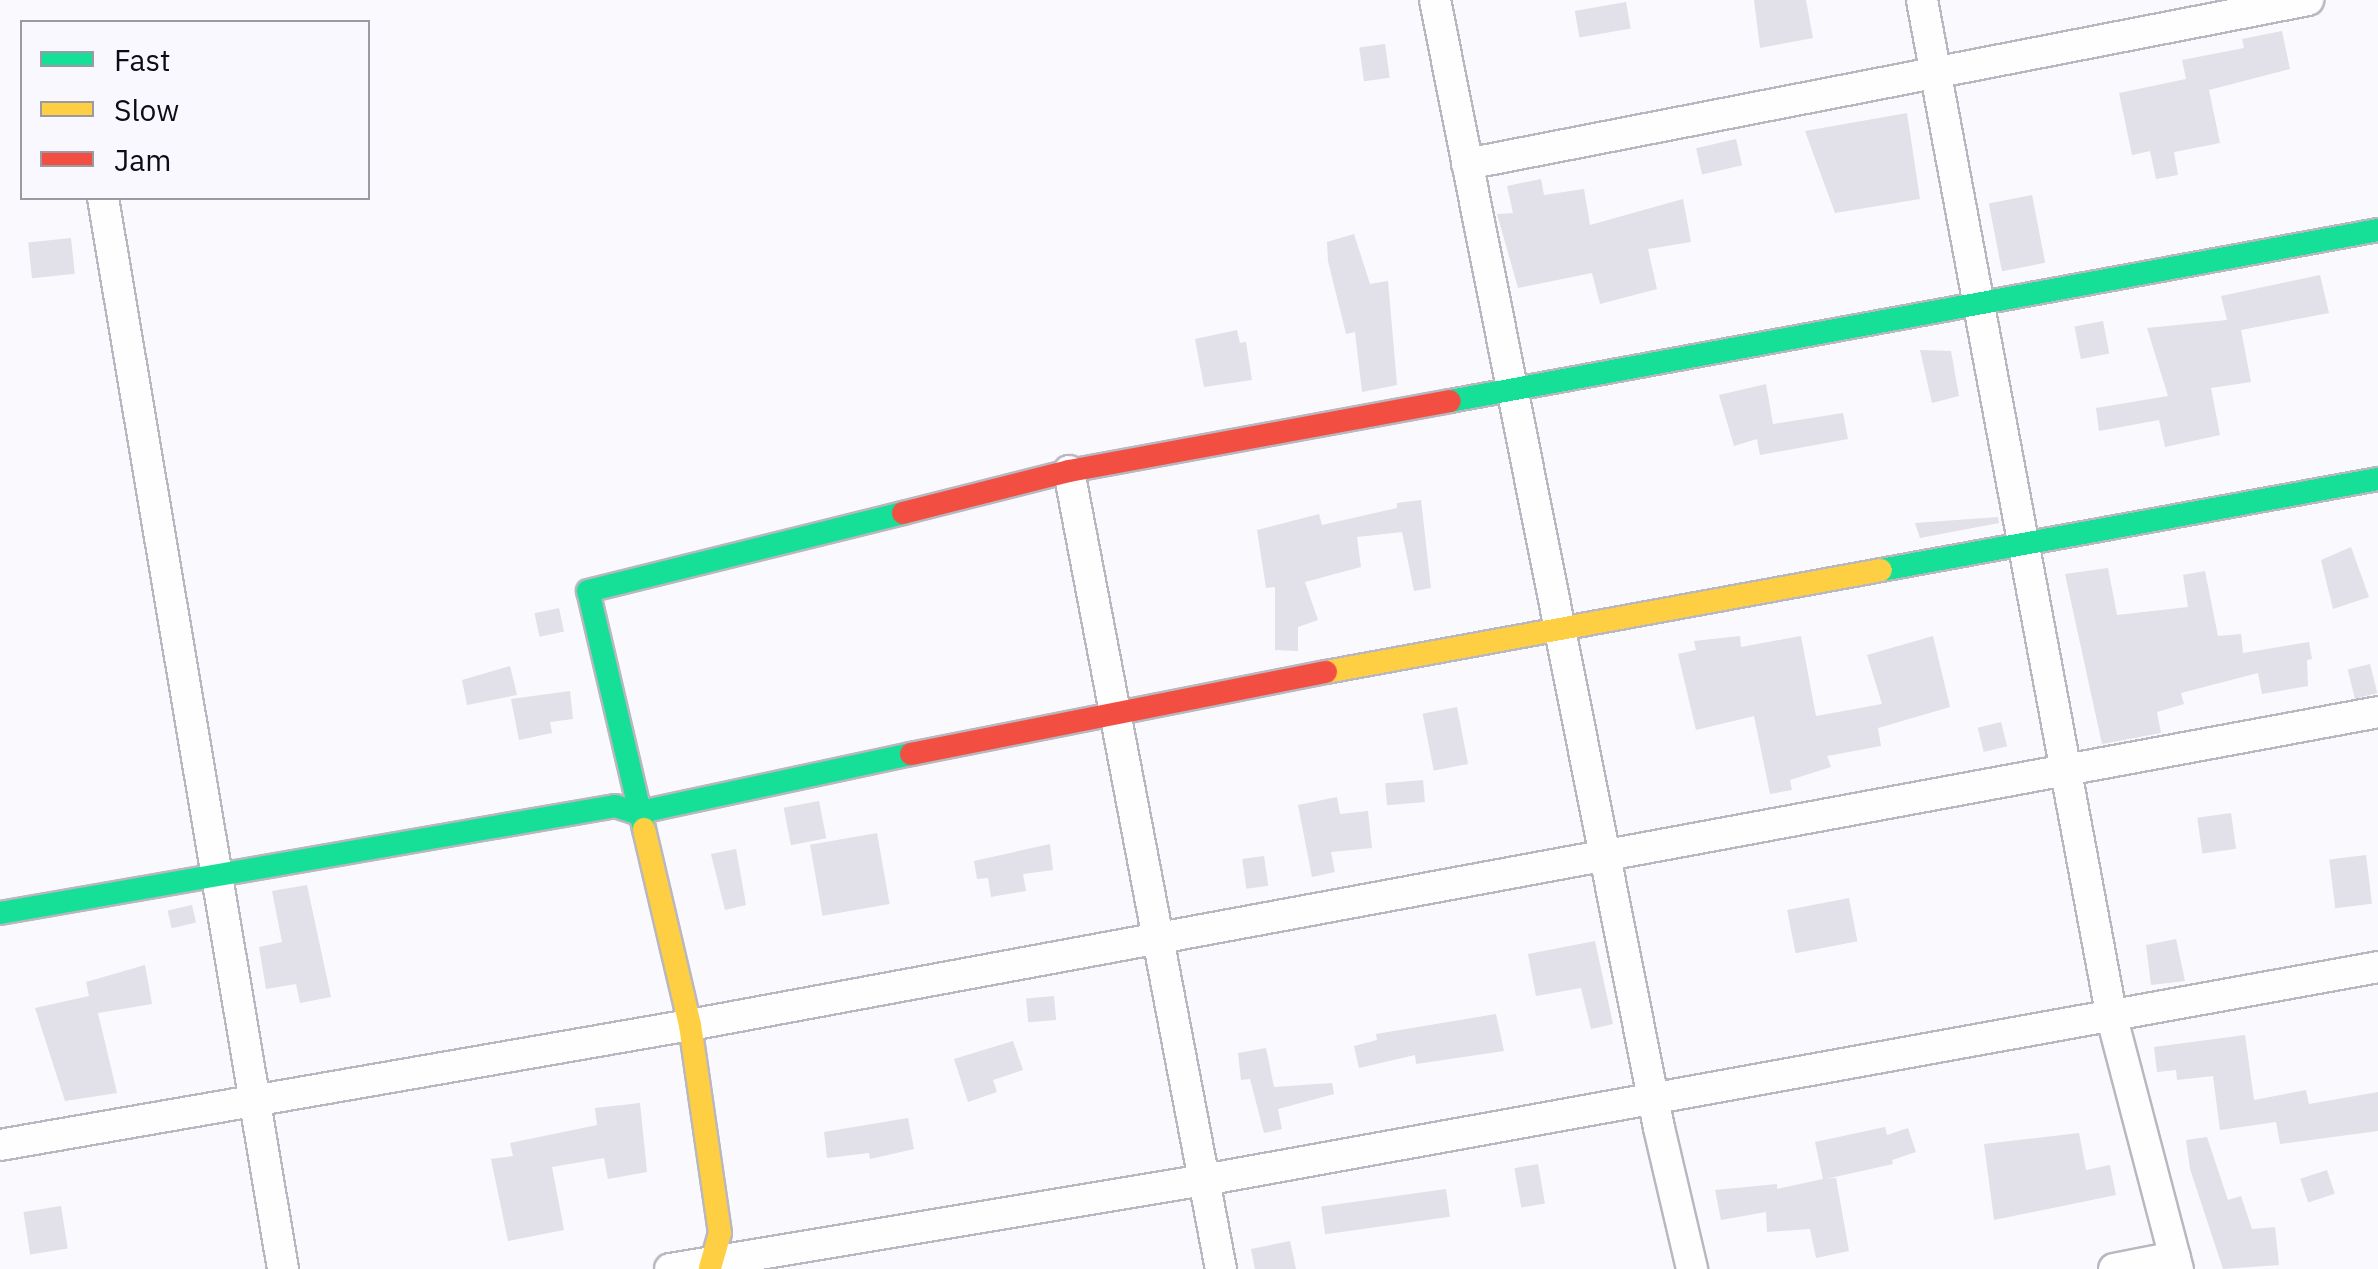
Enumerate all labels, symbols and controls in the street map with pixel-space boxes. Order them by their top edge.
legend [20,20,370,200]
text: Fast [114,40,171,79]
text: Slow [114,90,179,129]
text: Jam [114,140,172,179]

